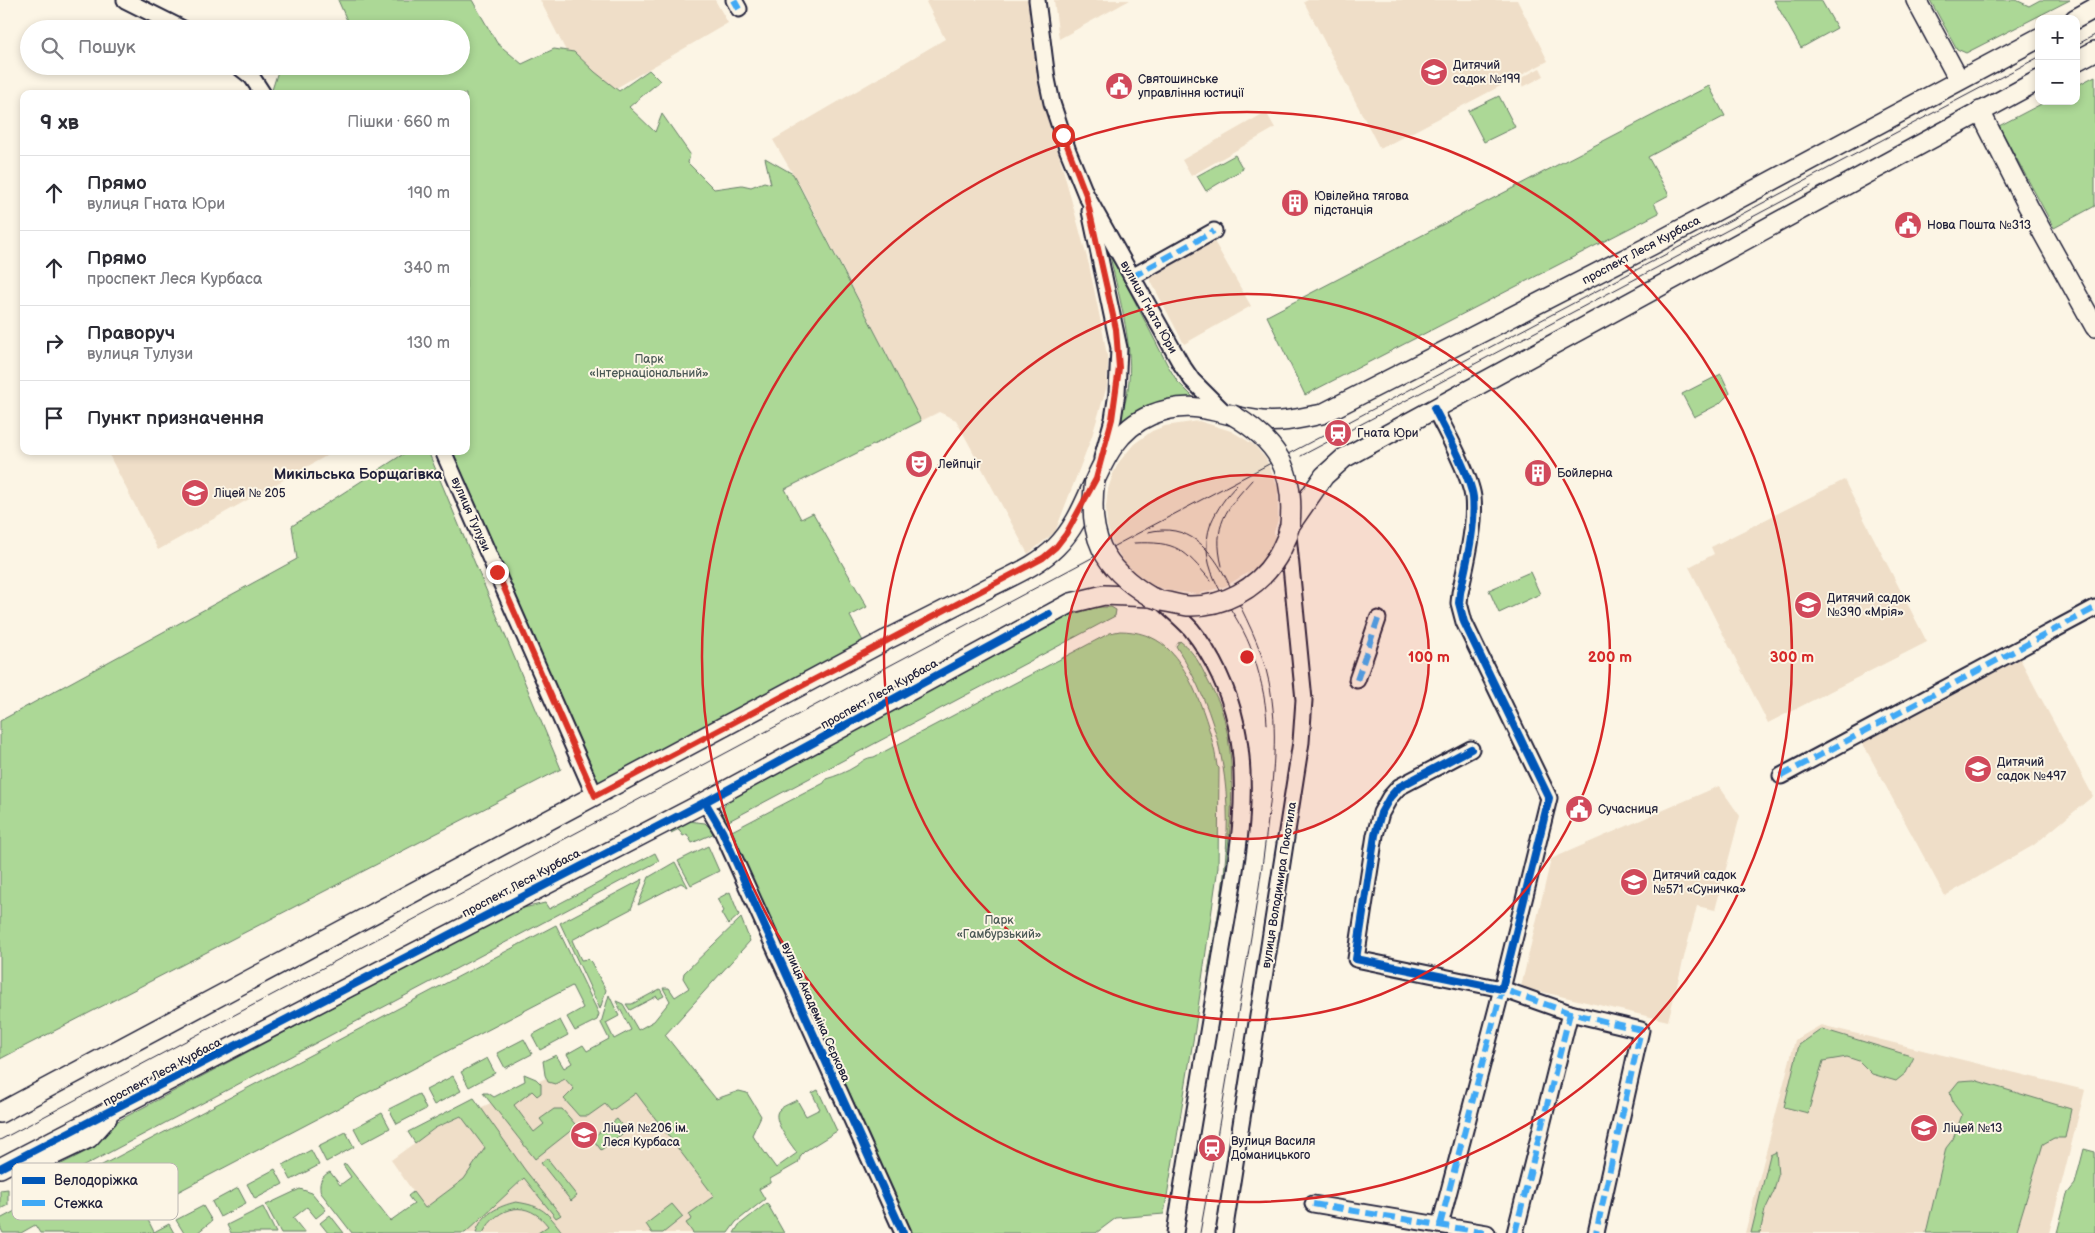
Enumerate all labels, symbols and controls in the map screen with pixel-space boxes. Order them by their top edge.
map controls [2035,15,2080,105]
button: + [2035,15,2080,60]
search box [20,20,470,75]
icon: search [38,34,66,62]
text: Пошук [78,36,136,59]
school or university icon: Дитячий садок №199 [1419,57,1449,87]
place label: Дитячий садок №199 [1453,58,1521,87]
button: − [2035,60,2080,105]
public building icon: Святошинське управління юстиції [1104,71,1134,101]
place label: Святошинське управління юстиції [1138,72,1245,101]
text: 9 хв [40,110,79,135]
text: Пішки · 660 m [347,113,450,132]
route start [1052,124,1075,147]
text: Прямо [87,172,147,195]
icon: ahead [40,179,68,207]
text: 190 m [408,184,450,203]
building icon: Ювілейна тягова підстанція [1280,188,1310,218]
place label: Ювілейна тягова підстанція [1314,189,1409,218]
text: вулиця Гната Юри [87,195,225,214]
public building icon: Нова Пошта №313 [1893,210,1923,240]
street label: проспект Леся Курбаса [1580,213,1703,288]
place label: Нова Пошта №313 [1927,218,2031,233]
text: Прямо [87,247,147,270]
icon: ahead [40,254,68,282]
street label: вулиця Гната Юри [1117,258,1180,356]
text: 340 m [403,259,450,278]
text: проспект Леся Курбаса [87,270,262,289]
text: Праворуч [87,322,175,345]
icon: right [40,329,68,357]
text: 130 m [407,334,450,353]
text: вулиця Тулузи [87,345,193,364]
park label: Парк «Інтернаціональний» [589,352,709,381]
icon: arrive [40,404,68,432]
text: Пункт призначення [87,407,264,430]
station icon: Гната Юри [1323,418,1353,448]
place label: Гната Юри [1357,426,1418,441]
theatre icon: Лейпціг [904,449,934,479]
place label: Лейпціг [937,457,981,472]
building icon: Бойлерна [1523,458,1553,488]
district label: Микільська Борщагівка [274,465,443,484]
place label: Бойлерна [1557,466,1613,481]
street label: вулиця Тулузи [448,475,494,554]
school or university icon: Ліцей № 205 [180,478,210,508]
place label: Ліцей № 205 [213,486,286,501]
route end [486,561,509,584]
school or university icon: Дитячий садок №390 «Мрія» [1793,590,1823,620]
place label: Дитячий садок №390 «Мрія» [1827,591,1911,620]
centre of rings [1238,648,1256,666]
text: 100 m [1408,648,1450,667]
text: 200 m [1588,648,1632,667]
text: 300 m [1770,648,1814,667]
street label: проспект Леся Курбаса [818,656,940,733]
school or university icon: Дитячий садок №497 [1963,754,1993,784]
place label: Дитячий садок №497 [1997,755,2066,784]
public building icon: Сучасниця [1564,794,1594,824]
street label: вулиця Володимира Покотила [1259,801,1300,969]
place label: Сучасниця [1598,802,1658,817]
street label: проспект Леся Курбаса [460,846,583,921]
school or university icon: Дитячий садок №571 «Суничка» [1619,867,1649,897]
place label: Дитячий садок №571 «Суничка» [1653,868,1746,897]
park label: Парк «Гамбурзький» [956,913,1042,942]
street label: вулиця Академіка Сєркова [778,940,853,1084]
street label: проспект Леся Курбаса [101,1035,224,1110]
school or university icon: Ліцей №13 [1909,1113,1939,1143]
school or university icon: Ліцей №206 ім. Леся Курбаса [569,1120,599,1150]
place label: Ліцей №206 ім. Леся Курбаса [602,1121,688,1150]
place label: Ліцей №13 [1942,1121,2002,1136]
station icon: Вулиця Василя Доманицького [1197,1133,1227,1163]
place label: Вулиця Василя Доманицького [1231,1134,1316,1163]
legend [12,1163,178,1220]
text: Велодоріжка [54,1172,139,1189]
text: Стежка [54,1195,104,1212]

